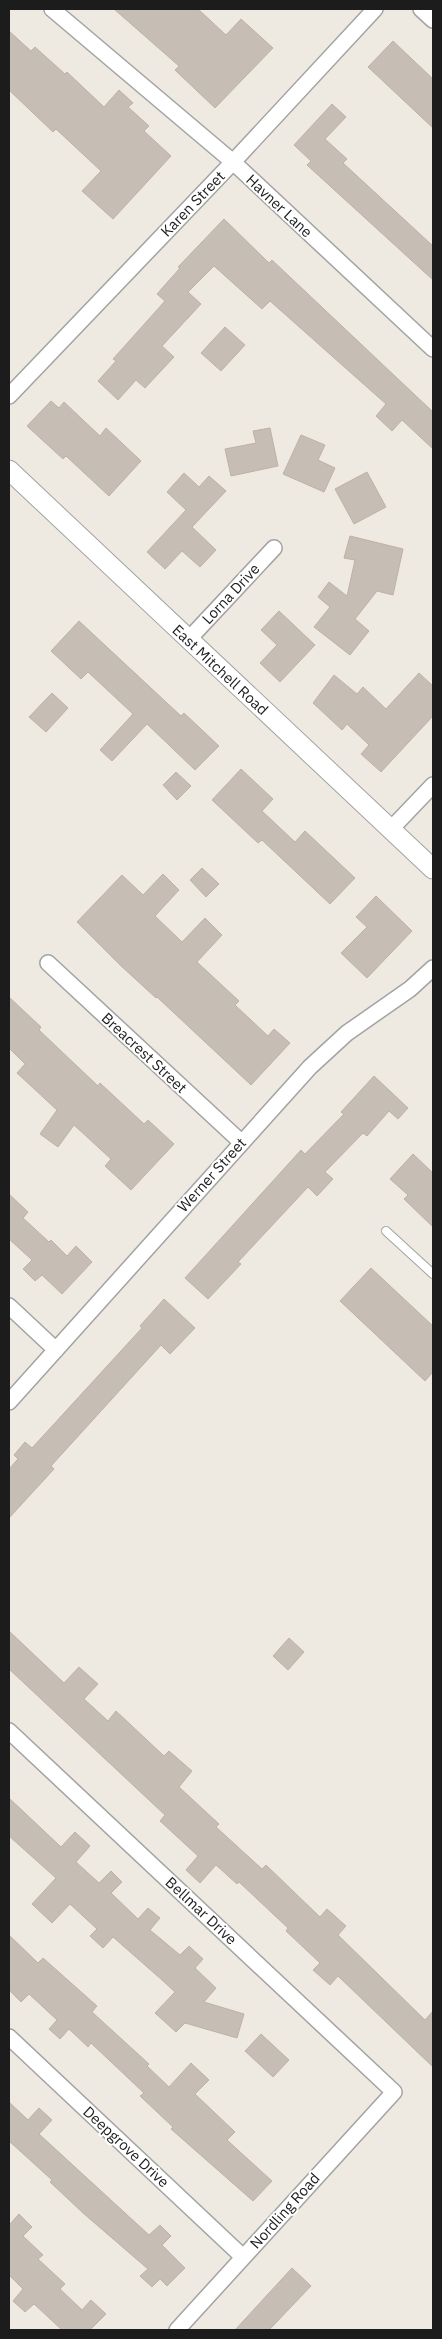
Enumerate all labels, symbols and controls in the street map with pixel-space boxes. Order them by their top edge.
street label: Karen Street [157,167,229,241]
street label: Havner Lane [242,170,317,241]
street label: Lorna Drive [198,559,264,628]
street label: East Mitchell Road [168,620,272,719]
street label: Breacrest Street [98,1008,191,1097]
street label: Werner Street [173,1133,250,1216]
street label: Bellmar Drive [162,1873,241,1949]
street label: Deepgrove Drive [79,2102,173,2191]
street label: Nordling Road [246,2169,324,2252]

